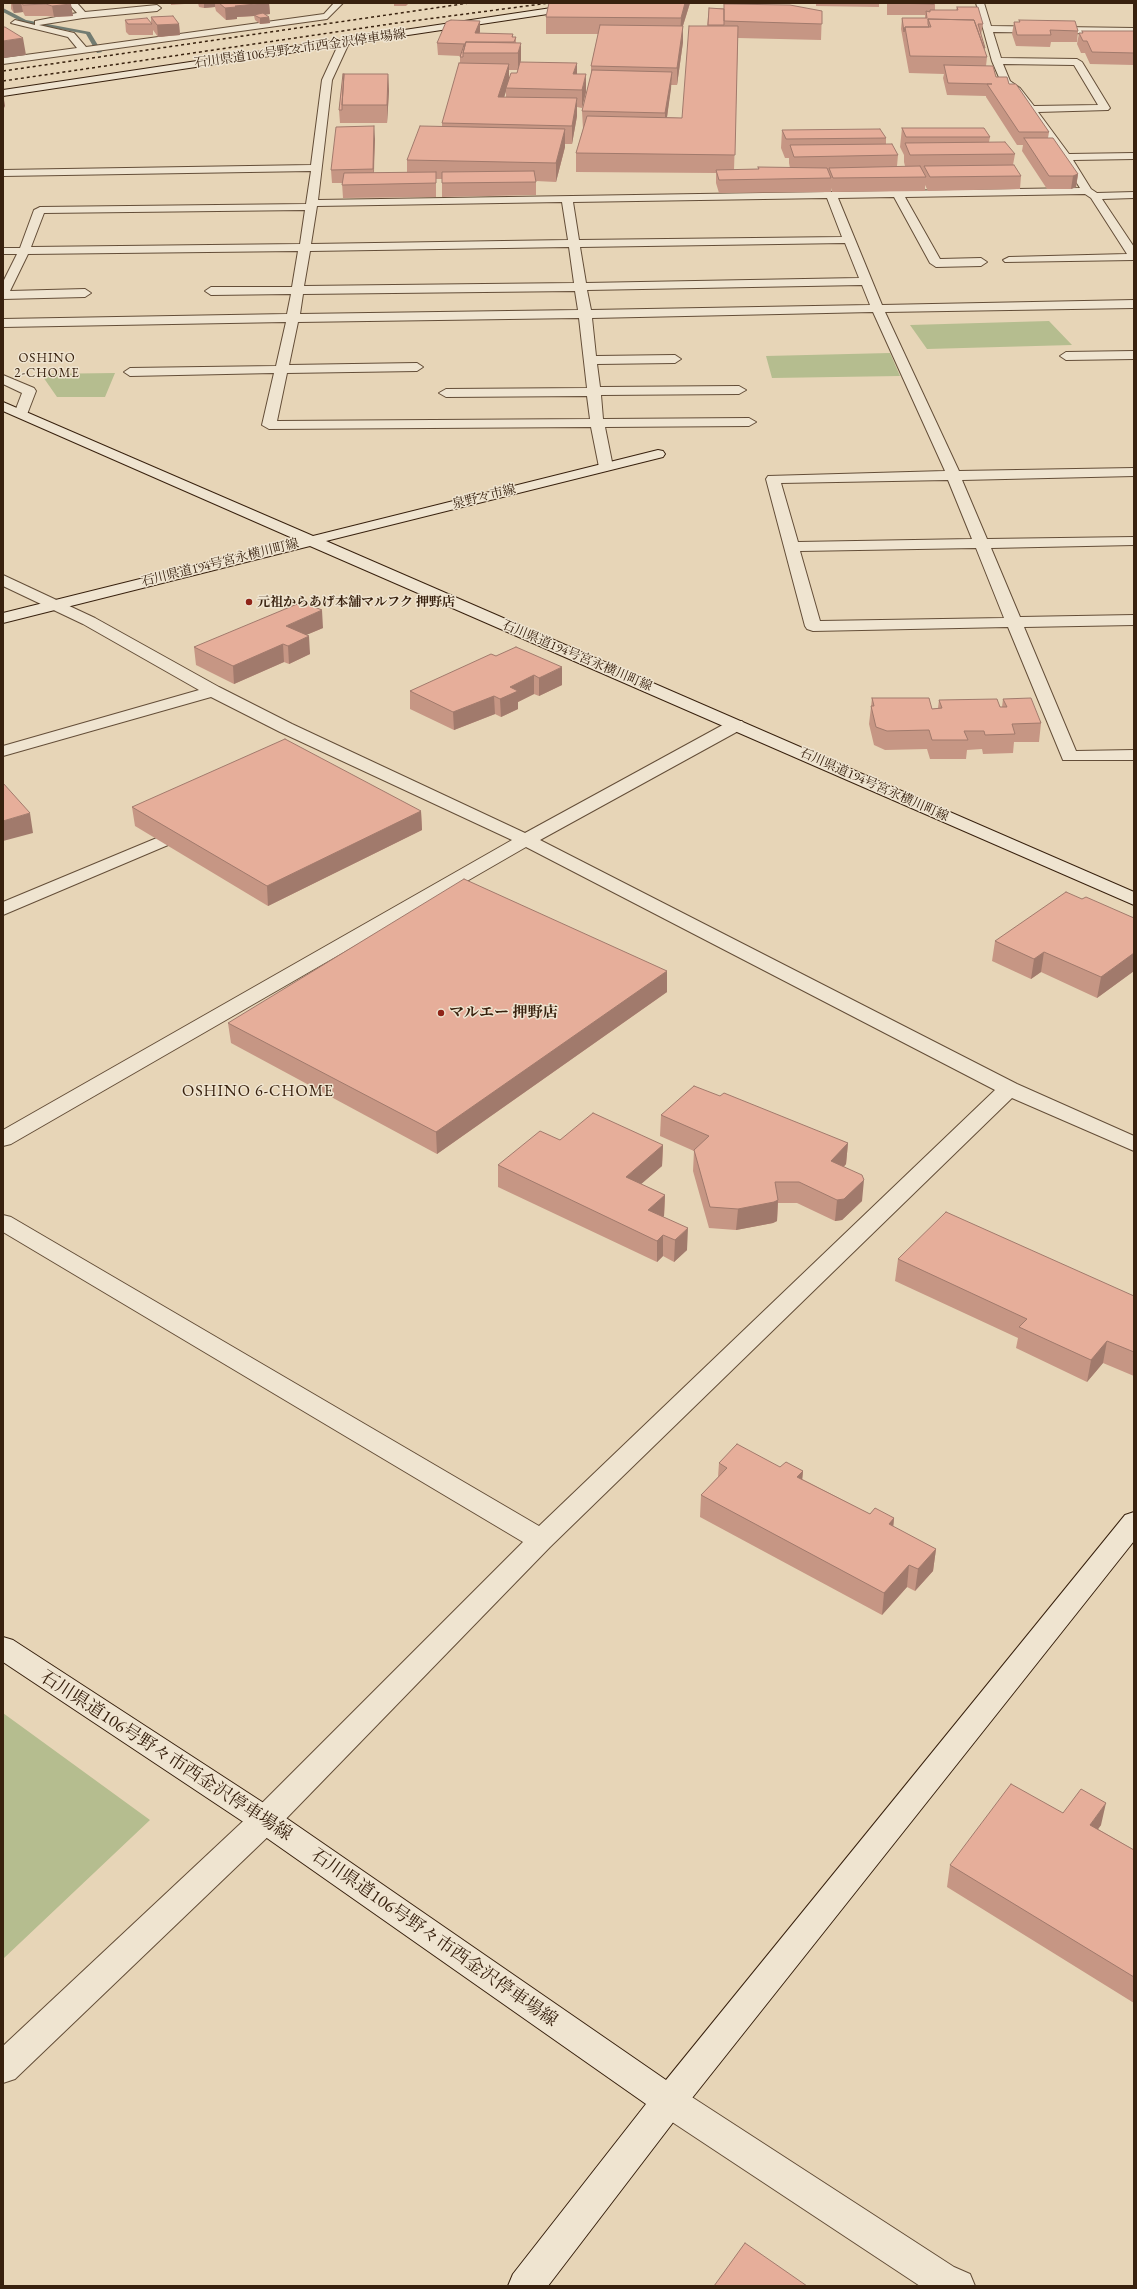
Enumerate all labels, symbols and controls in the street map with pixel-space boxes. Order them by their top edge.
street label: 石川県道106号野々市西金沢停車場線 [193,26,407,72]
district label: OSHINO 2-CHOME [14,350,80,381]
street label: 泉野々市線 [451,482,517,512]
street label: 石川県道194号宮永横川町線 [140,536,300,590]
place label: 元祖からあげ本舗マルフク 押野店 [257,594,455,610]
marker: 元祖からあげ本舗マルフク 押野店 [244,597,254,607]
street label: 石川県道194号宮永横川町線 [500,617,654,695]
street label: 石川県道194号宮永横川町線 [797,745,951,825]
place label: マルエー 押野店 [449,1004,558,1022]
marker: マルエー 押野店 [436,1008,446,1018]
district label: OSHINO 6-CHOME [182,1082,334,1102]
street label: 石川県道106号野々市西金沢停車場線 [36,1666,296,1846]
street label: 石川県道106号野々市西金沢停車場線 [307,1844,561,2032]

